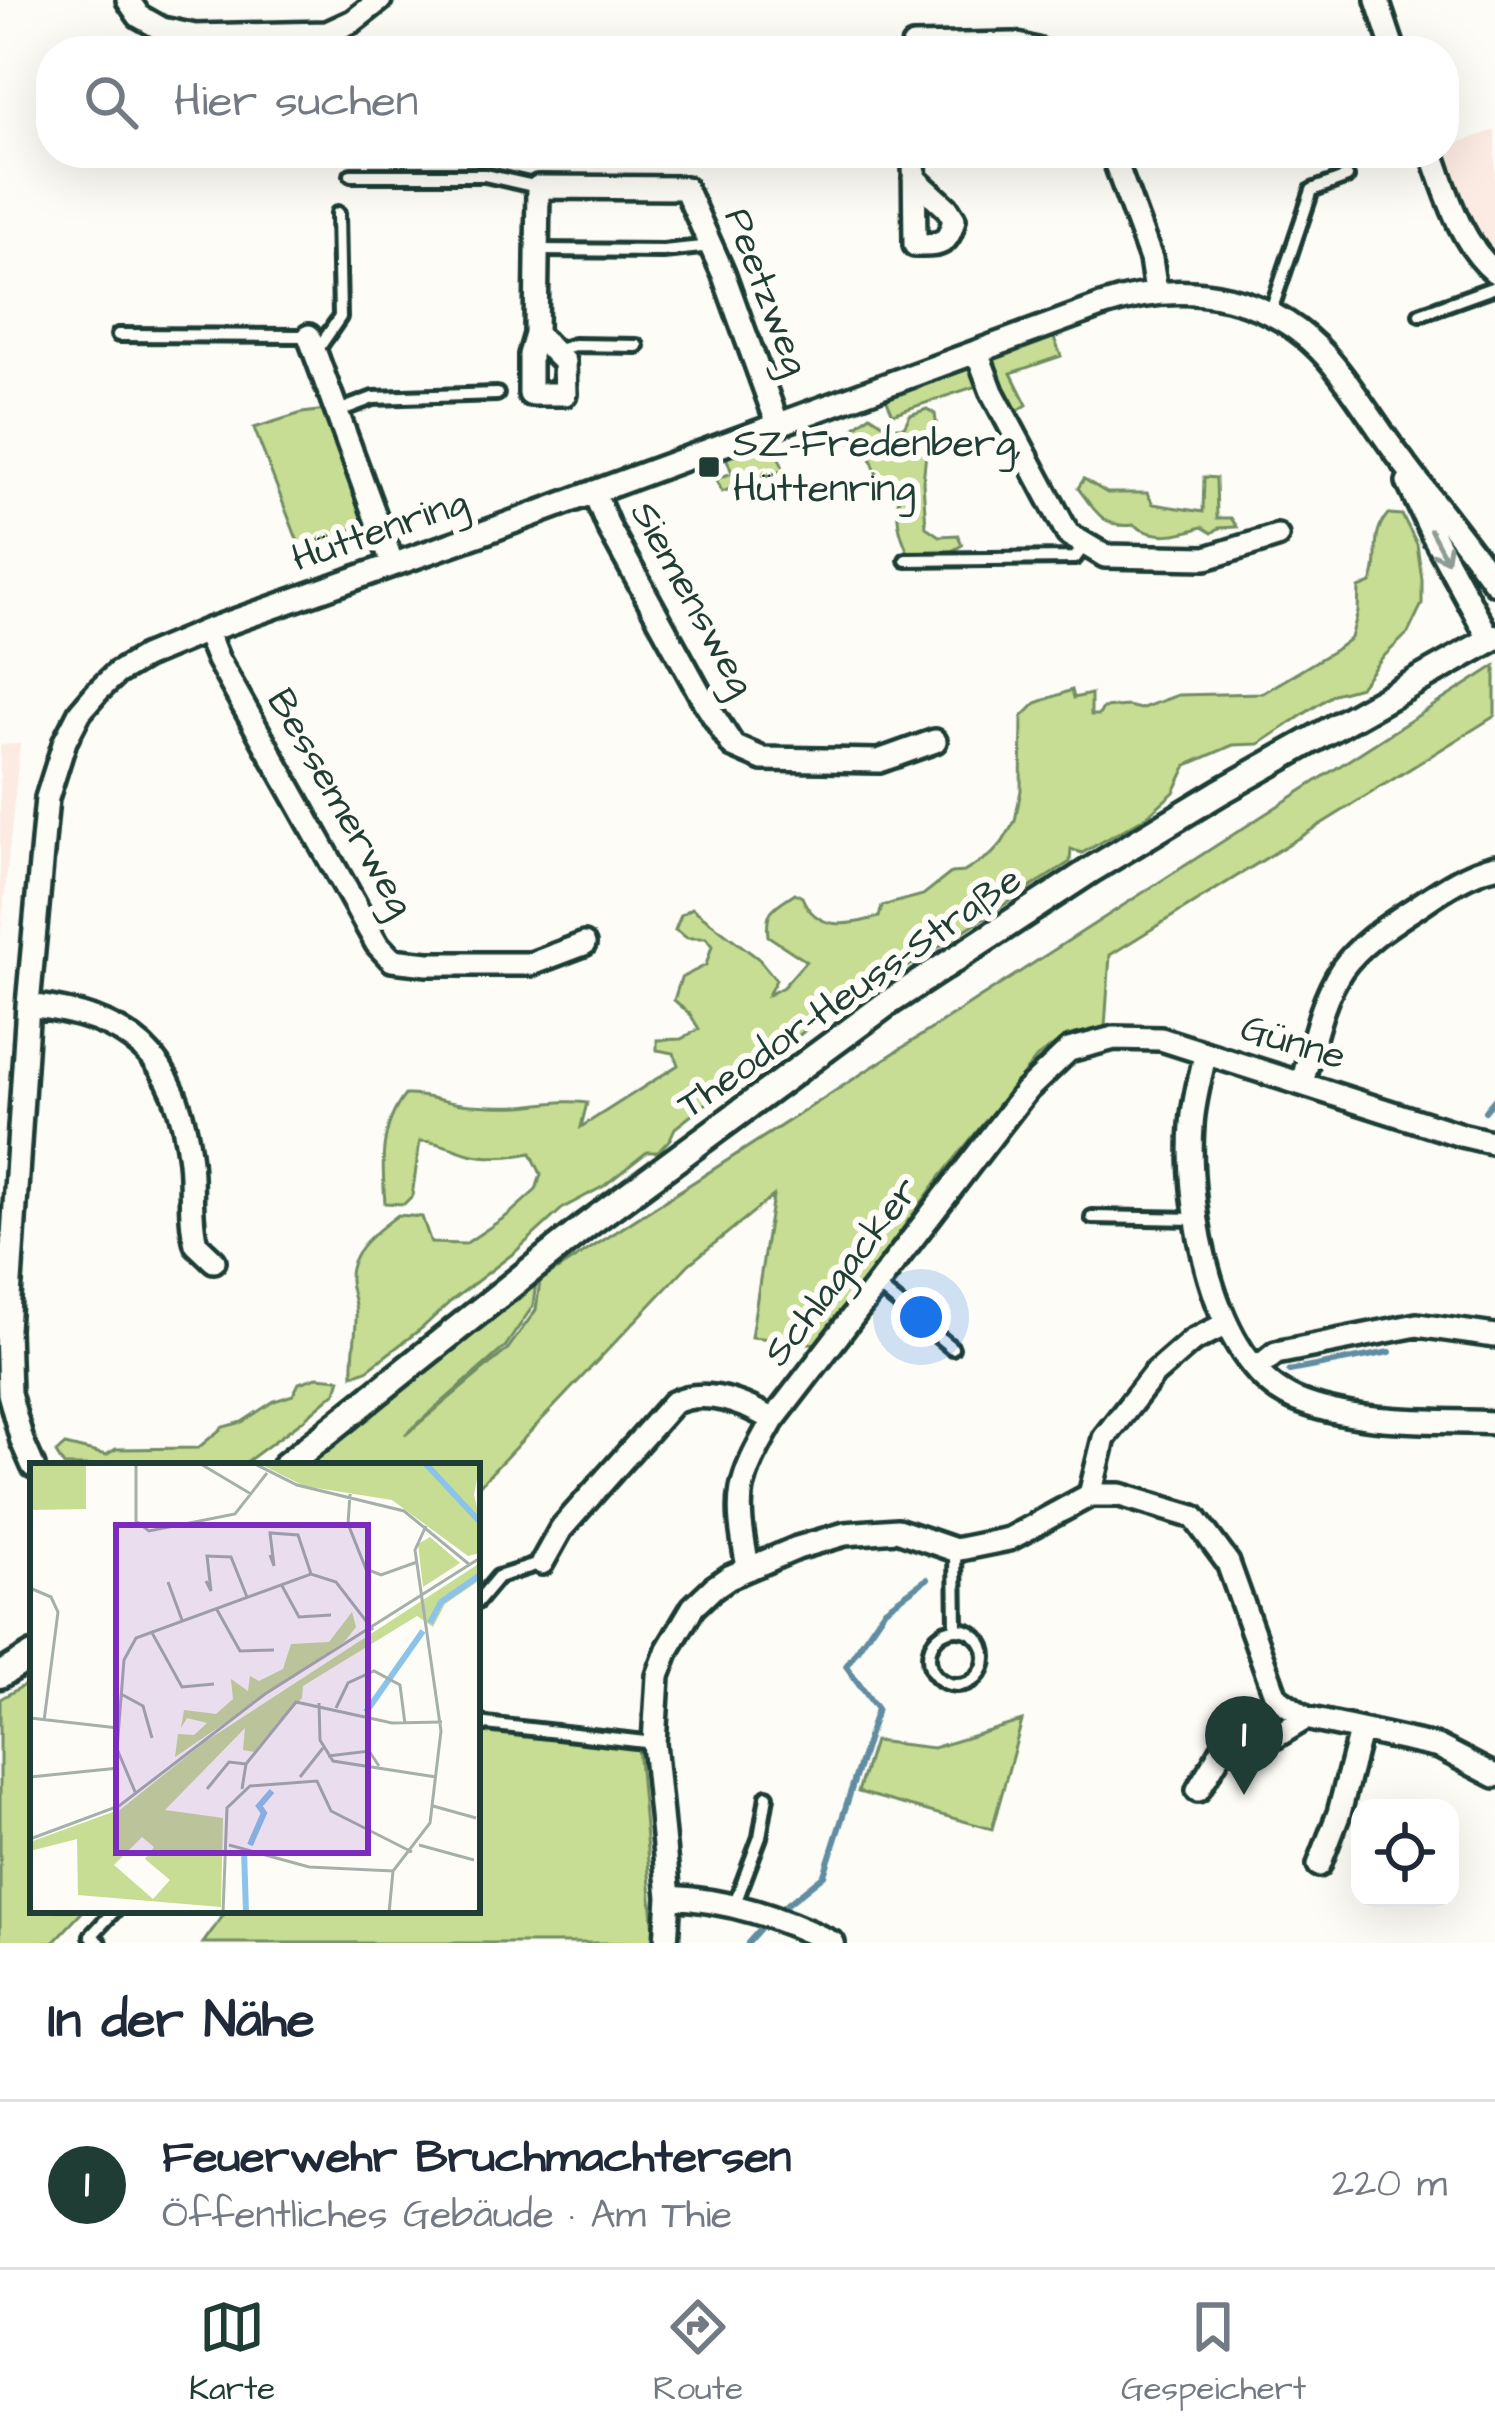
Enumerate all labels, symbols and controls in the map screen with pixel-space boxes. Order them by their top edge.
search box [36,36,1459,168]
icon: search [78,69,144,135]
text: Hier suchen [174,71,418,133]
street label: Peetzweg [709,201,823,383]
place label: SZ-Fredenberg, Hüttenring [733,418,1023,517]
marker: SZ-Fredenberg, Hüttenring [696,454,722,480]
street label: Hüttenring [285,476,475,586]
street label: Siemensweg [616,492,768,706]
one-way arrow [1428,527,1451,562]
street label: Bessemerweg [253,679,427,927]
street label: Theodor-Heuss-Straße [667,854,1033,1132]
street label: Günne [1234,1002,1352,1084]
street label: Schlagacker [751,1166,933,1378]
your location [891,1287,951,1347]
inset map [30,1463,480,1913]
pin: 1 [1205,1696,1283,1795]
map controls [1351,1799,1459,1907]
button: locate [1351,1799,1459,1907]
text: In der Nähe [48,1986,315,2057]
text: Feuerwehr Bruchmachtersen [162,2127,791,2189]
text: 1 [85,2158,90,2212]
text: 220 m [1332,2158,1447,2212]
text: Öffentliches Gebäude · Am Thie [162,2189,732,2243]
tab: Karte [189,2294,275,2412]
tab: Route [653,2294,743,2412]
tab: Gespeichert [1121,2294,1306,2412]

